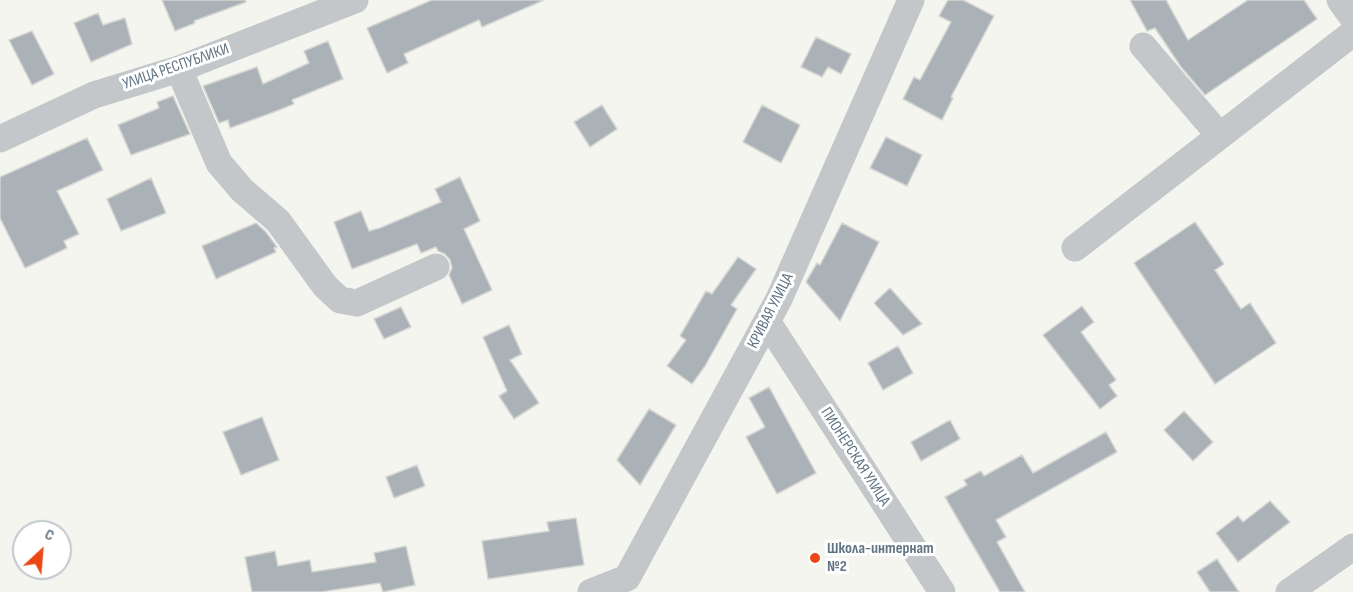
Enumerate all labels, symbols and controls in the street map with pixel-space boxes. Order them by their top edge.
street label: УЛИЦА РЕСПУБЛИКИ [120,40,232,94]
street label: КРИВАЯ УЛИЦА [744,270,798,352]
street label: ПИОНЕРСКАЯ УЛИЦА [816,404,894,510]
north arrow [12,520,72,580]
text: С [41,525,57,546]
place label: Школа-интернат №2 [827,539,934,577]
marker: Школа-интернат №2 [808,551,822,565]

